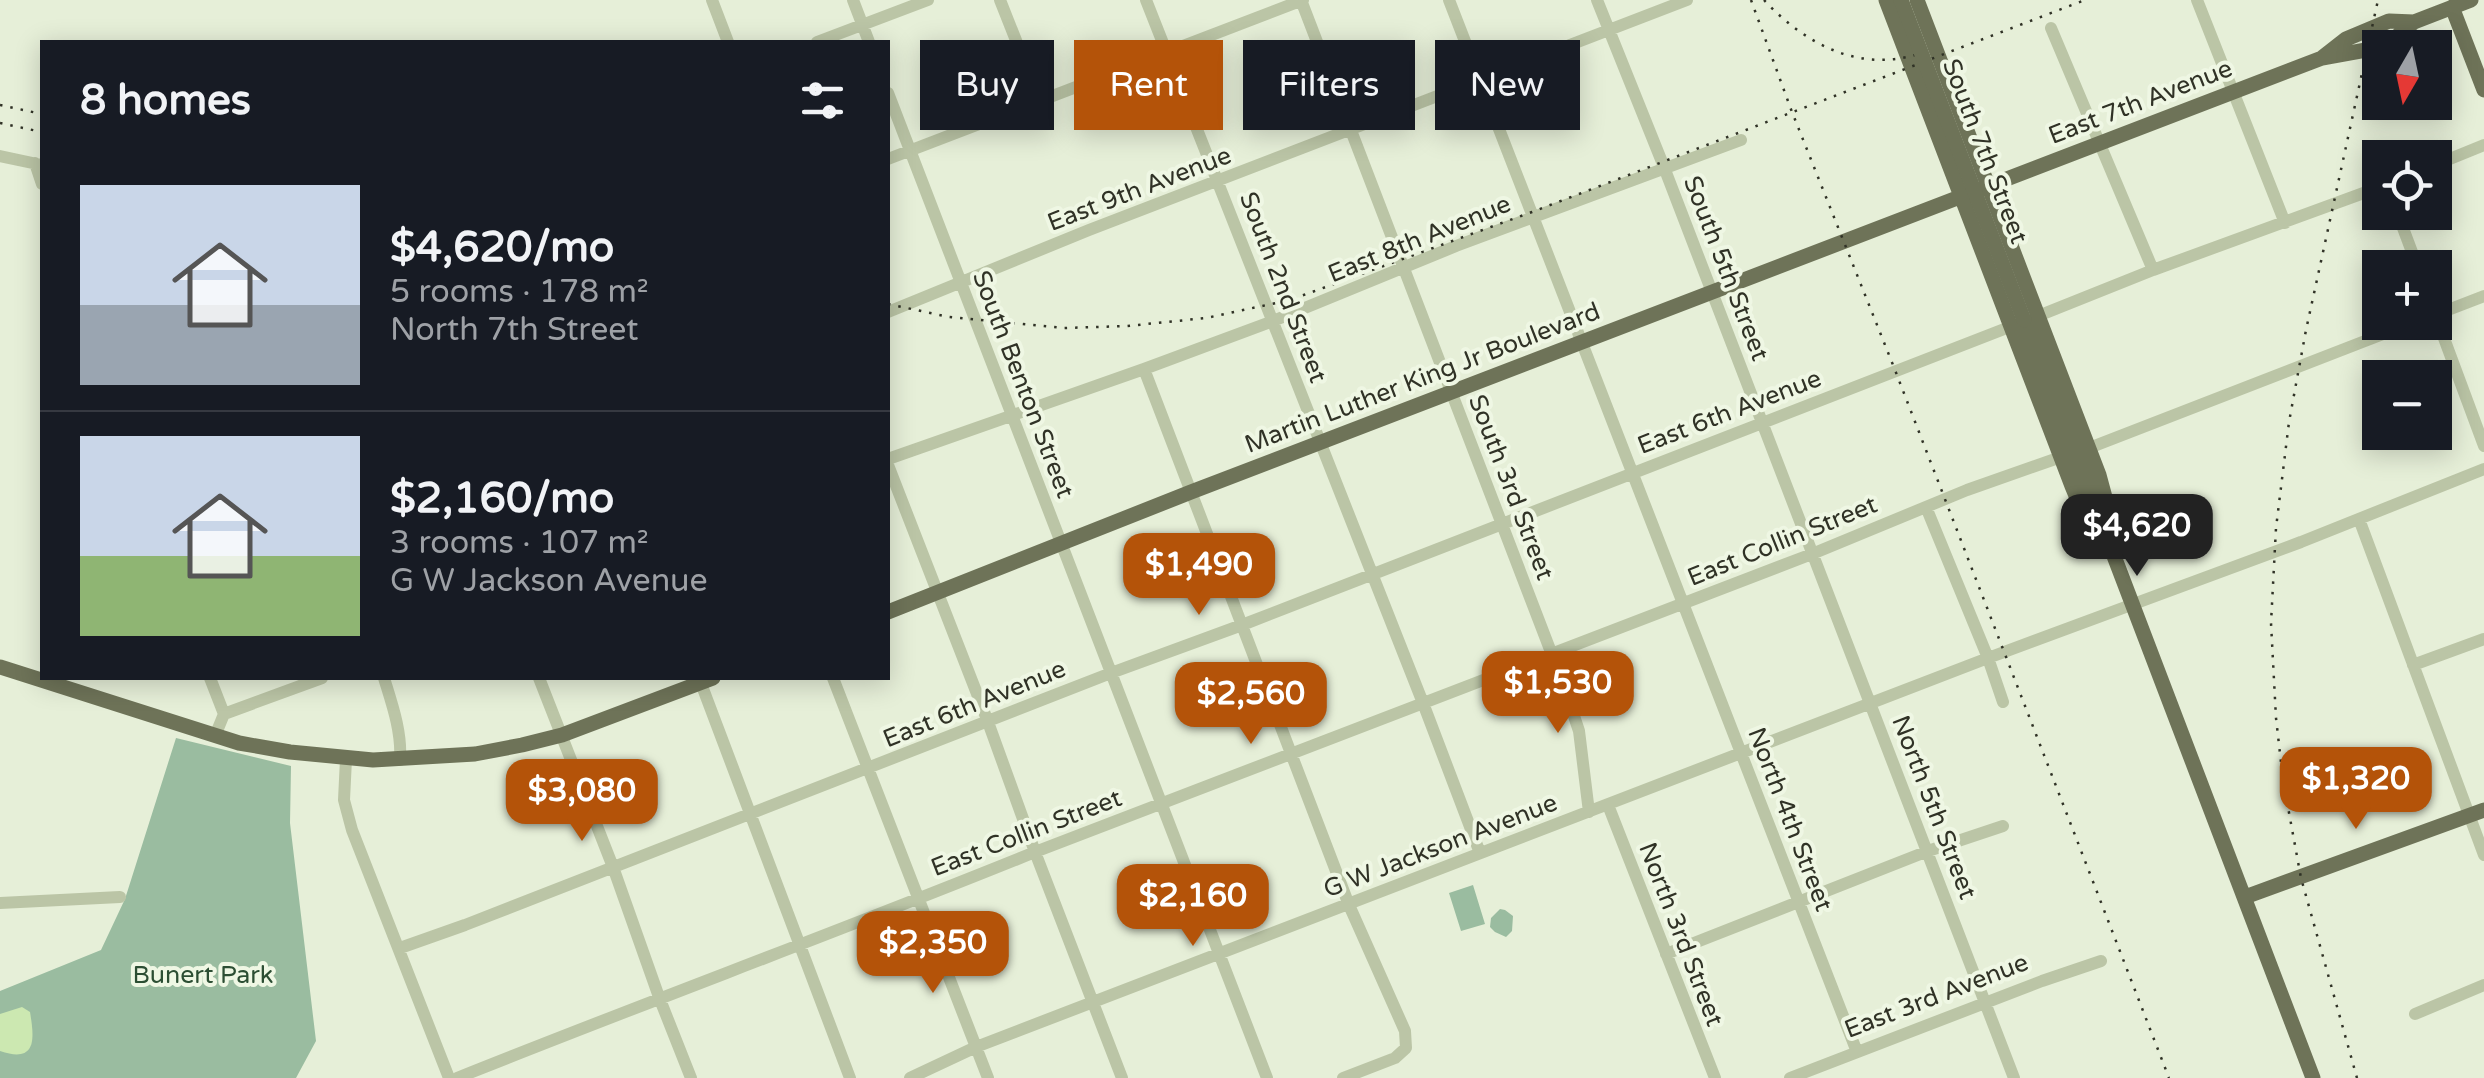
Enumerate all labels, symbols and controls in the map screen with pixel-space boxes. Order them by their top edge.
north arrow [2362,30,2452,120]
map controls [2362,30,2452,450]
chip: Buy [920,40,1054,130]
chip: Rent [1074,40,1223,130]
chip: Filters [1243,40,1415,130]
chip: New [1435,40,1580,130]
street label: East 7th Avenue [2044,53,2236,151]
street label: South 7th Street [1936,55,2034,248]
icon: filters [795,73,850,128]
text: 8 homes [80,75,251,126]
street label: East 9th Avenue [1043,140,1235,238]
button: locate [2362,140,2452,230]
street label: South 5th Street [1677,172,1775,365]
street label: South 2nd Street [1233,188,1333,387]
street label: East 8th Avenue [1324,189,1515,289]
text: $4,620/mo [390,222,614,273]
icon: home [160,225,280,345]
button: + [2362,250,2452,340]
street label: South Benton Street [966,266,1080,503]
text: 5 rooms · 178 m² [390,273,649,311]
street label: Martin Luther King Jr Boulevard [1240,296,1604,460]
text: North 7th Street [390,311,639,349]
button: − [2362,360,2452,450]
street label: East 6th Avenue [1633,363,1825,461]
street label: South 3rd Street [1462,391,1560,585]
text: $2,160/mo [390,473,614,524]
icon: home [160,476,280,596]
street label: East Collin Street [1683,489,1882,593]
pin: $4,620 [2056,494,2218,579]
text: $4,620 [2083,507,2191,545]
text: 3 rooms · 107 m² [390,524,649,562]
pin: $1,490 [1118,533,1280,618]
text: $1,490 [1145,546,1253,584]
text: G W Jackson Avenue [390,562,708,600]
pin: $1,530 [1477,651,1639,736]
street label: East 6th Avenue [879,654,1070,754]
pin: $2,560 [1170,662,1332,747]
text: $1,530 [1504,664,1612,702]
text: $2,560 [1197,675,1305,713]
street label: North 5th Street [1885,711,1983,904]
street label: North 4th Street [1741,723,1839,916]
pin: $1,320 [2275,747,2437,832]
pin: $3,080 [501,759,663,844]
text: $1,320 [2302,760,2410,798]
text: $3,080 [528,772,636,810]
street label: East Collin Street [927,783,1126,883]
street label: G W Jackson Avenue [1319,787,1562,904]
street label: North 3rd Street [1632,838,1730,1031]
pin: $2,160 [1112,864,1274,949]
text: $2,160 [1139,877,1247,915]
pin: $2,350 [852,911,1014,996]
text: $2,350 [879,924,987,962]
street label: East 3rd Avenue [1840,947,2032,1045]
park label: Bunert Park [133,960,273,990]

